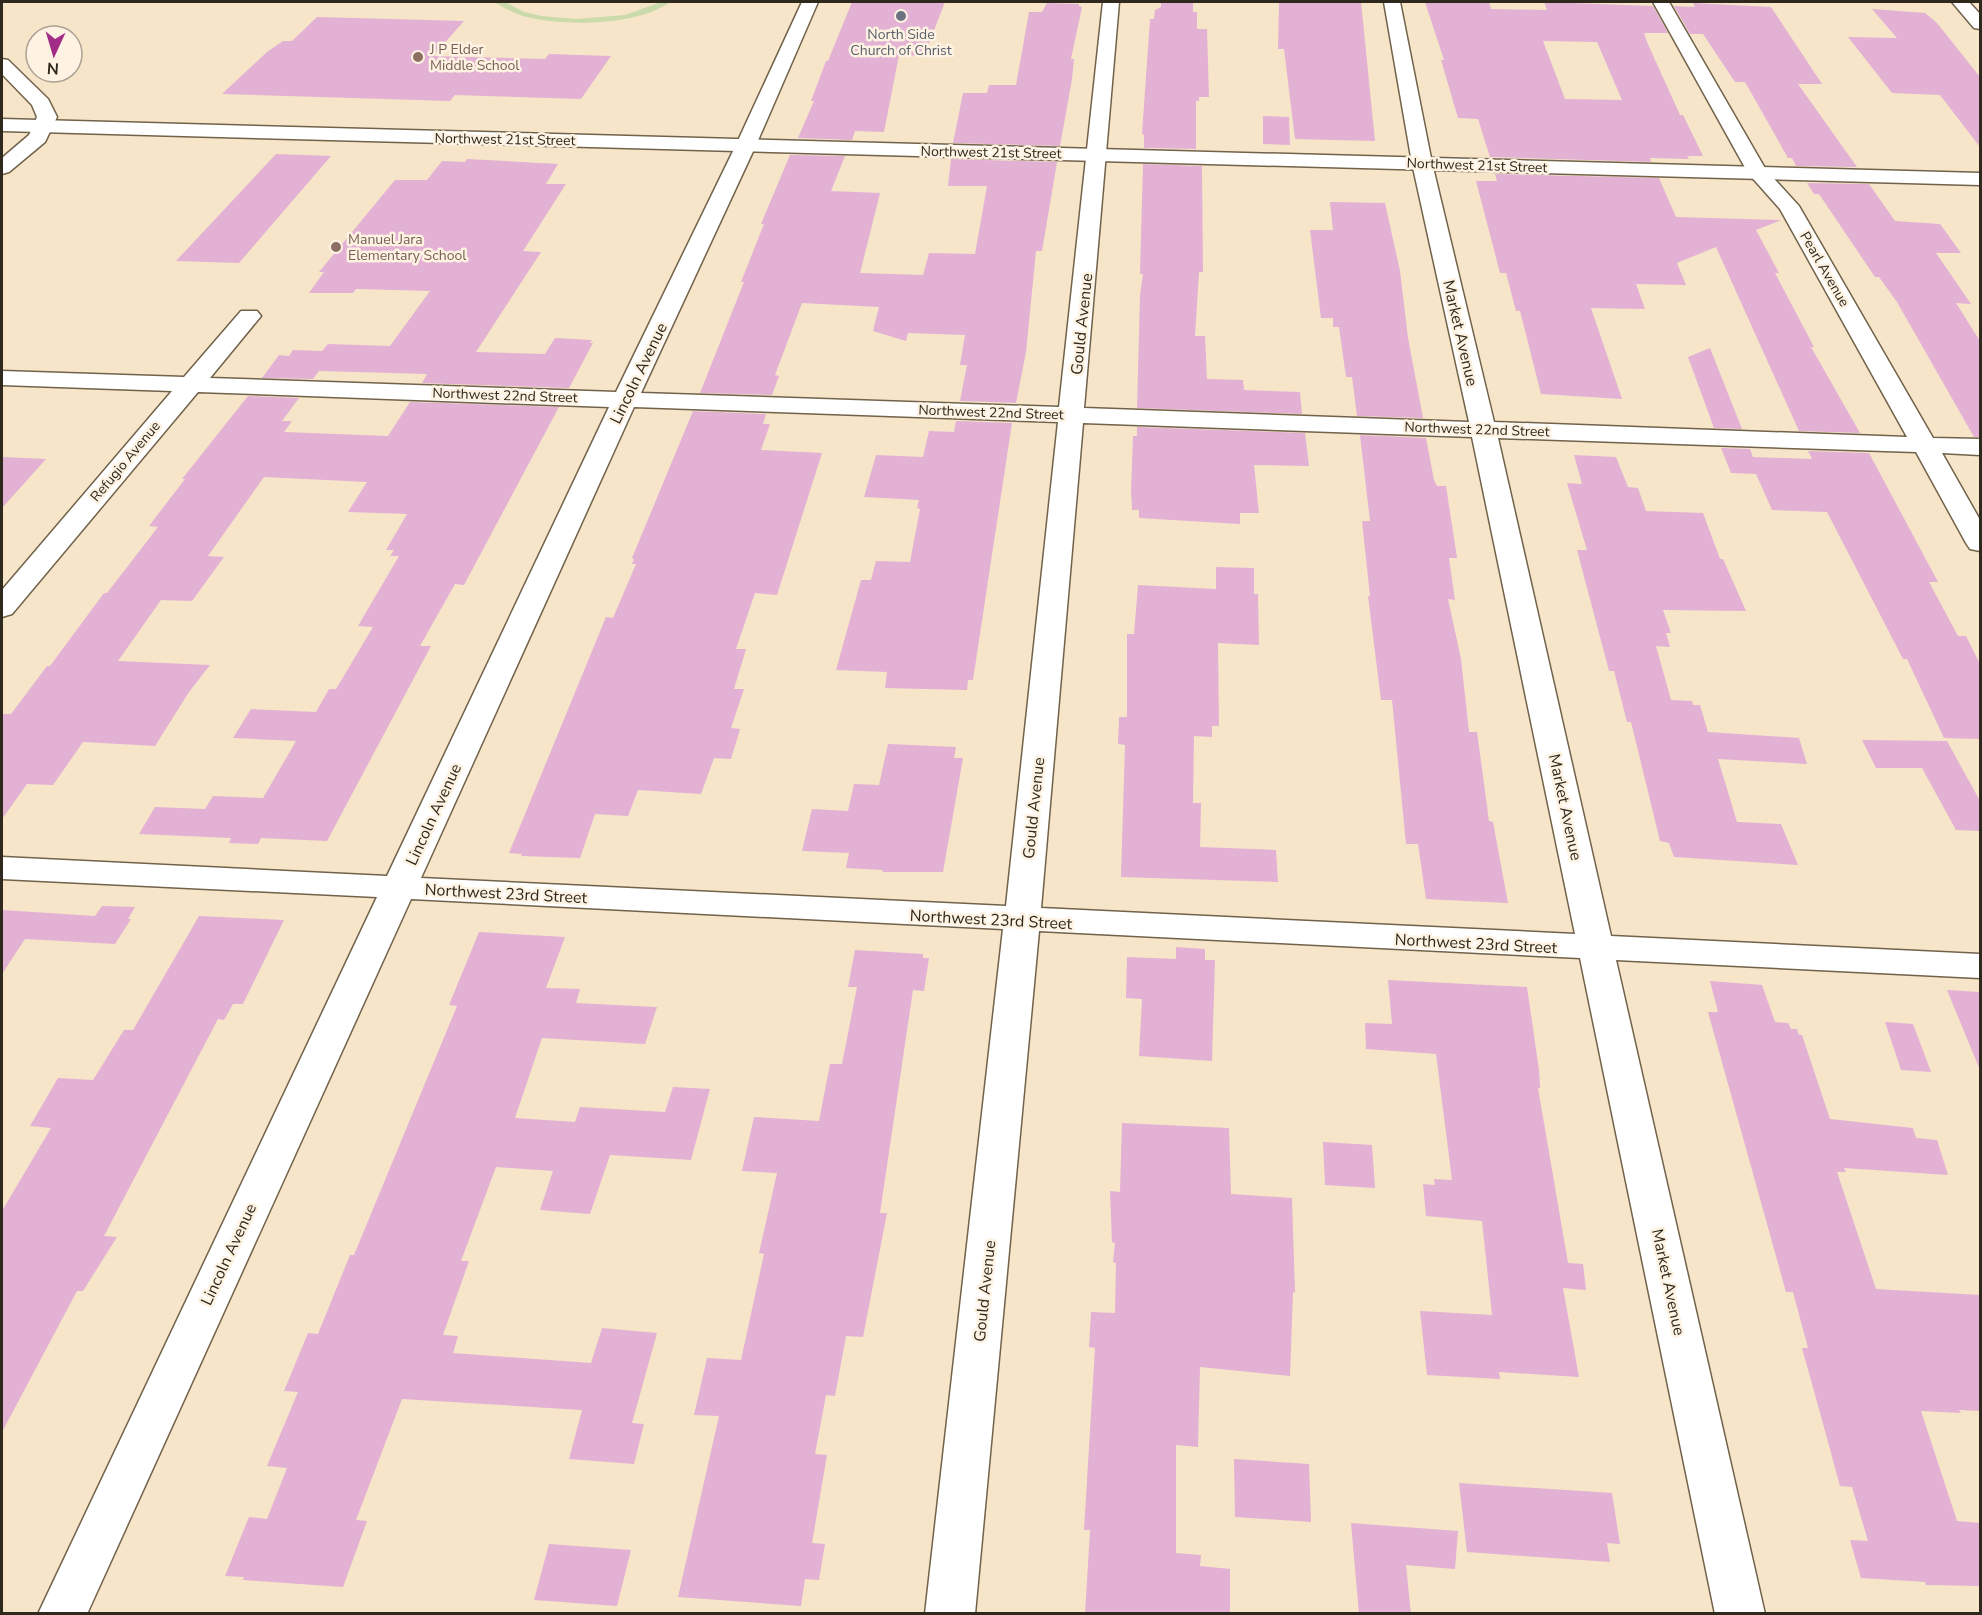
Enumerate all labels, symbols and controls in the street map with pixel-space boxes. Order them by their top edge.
marker: North Side Church of Christ [894,9,908,23]
north arrow [24,24,84,84]
place label: North Side Church of Christ [850,25,952,60]
place label: J P Elder Middle School [429,40,520,75]
marker: J P Elder Middle School [411,50,425,64]
text: N [46,57,60,79]
street label: Northwest 21st Street [434,129,576,150]
street label: Northwest 21st Street [920,142,1062,163]
street label: Northwest 21st Street [1406,154,1548,177]
street label: Pearl Avenue [1795,228,1854,310]
place label: Manuel Jara Elementary School [348,230,467,265]
marker: Manuel Jara Elementary School [329,240,343,254]
street label: Gould Avenue [1066,272,1098,376]
street label: Market Avenue [1437,278,1483,388]
street label: Lincoln Avenue [605,319,673,428]
street label: Northwest 22nd Street [432,383,578,408]
street label: Northwest 22nd Street [918,400,1064,425]
street label: Refugio Avenue [86,417,165,506]
street label: Northwest 22nd Street [1404,417,1550,442]
street label: Market Avenue [1543,752,1587,862]
street label: Gould Avenue [1018,756,1050,860]
street label: Lincoln Avenue [401,760,467,869]
street label: Northwest 23rd Street [424,879,588,909]
street label: Northwest 23rd Street [909,905,1073,935]
street label: Northwest 23rd Street [1394,929,1558,959]
street label: Lincoln Avenue [196,1200,262,1309]
street label: Market Avenue [1646,1227,1690,1337]
street label: Gould Avenue [969,1239,1001,1343]

